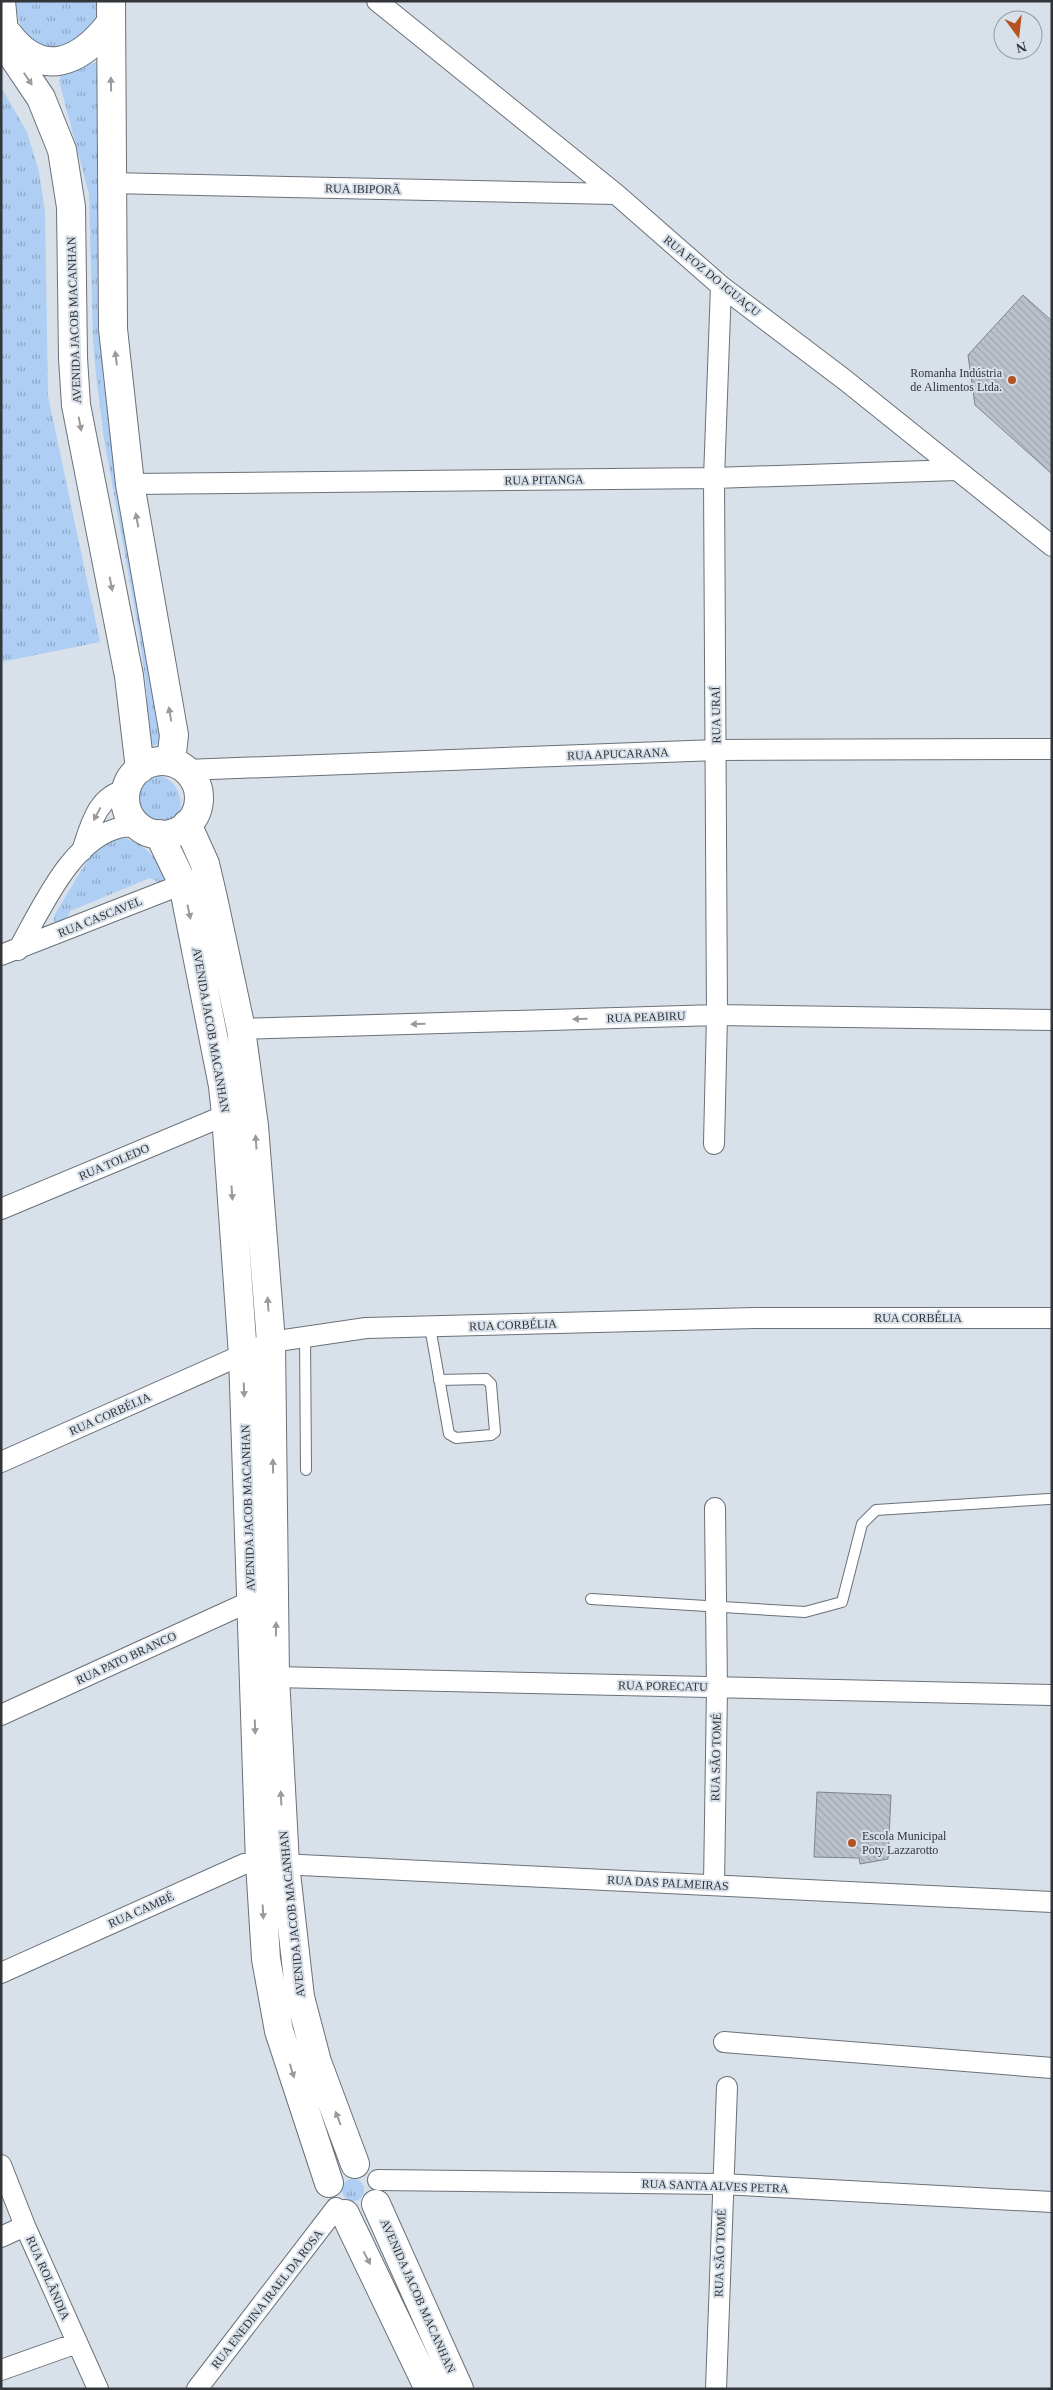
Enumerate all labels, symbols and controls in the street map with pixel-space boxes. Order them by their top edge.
north arrow [993,10,1043,60]
text: N [1014,39,1028,56]
one-way arrow [23,72,33,85]
one-way arrow [107,76,115,92]
street label: RUA IBIPORÃ [325,181,401,197]
street label: RUA FOZ DO IGUAÇU [661,233,763,320]
street label: AVENIDA JACOB MACANHAN [64,236,84,404]
one-way arrow [112,350,120,366]
place label: Romanha Indústria de Alimentos Ltda. [910,366,1003,394]
marker: Romanha Indústria de Alimentos Ltda. [1006,374,1018,386]
one-way arrow [76,417,84,433]
street label: RUA PITANGA [504,472,584,488]
one-way arrow [132,511,140,527]
one-way arrow [107,576,115,591]
street label: RUA URAÍ [709,686,723,744]
one-way arrow [166,706,174,722]
street label: RUA APUCARANA [567,745,669,763]
one-way arrow [93,806,101,821]
street label: RUA CASCAVEL [56,894,144,940]
one-way arrow [185,904,193,919]
street label: AVENIDA JACOB MACANHAN [190,946,232,1114]
street label: RUA PEABIRU [606,1009,686,1025]
one-way arrow [572,1015,588,1023]
one-way arrow [410,1020,426,1028]
one-way arrow [251,1134,259,1150]
street label: RUA TOLEDO [77,1141,152,1183]
one-way arrow [228,1186,236,1202]
one-way arrow [264,1296,272,1312]
street label: RUA CORBÉLIA [874,1311,962,1325]
street label: RUA CORBÉLIA [469,1316,557,1334]
one-way arrow [241,1383,249,1399]
street label: RUA CORBÉLIA [67,1390,153,1438]
street label: AVENIDA JACOB MACANHAN [238,1424,258,1592]
one-way arrow [269,1458,277,1474]
one-way arrow [272,1620,280,1636]
street label: RUA PATO BRANCO [73,1628,179,1687]
street label: RUA PORECATU [618,1678,708,1694]
street label: RUA SÃO TOMÉ [708,1713,724,1801]
one-way arrow [252,1719,260,1735]
one-way arrow [277,1790,285,1806]
place label: Escola Municipal Poty Lazzarotto [862,1829,947,1857]
street label: AVENIDA JACOB MACANHAN [276,1830,308,1998]
marker: Escola Municipal Poty Lazzarotto [846,1837,858,1849]
street label: RUA DAS PALMEIRAS [607,1873,729,1893]
street label: RUA CAMBÉ [106,1889,176,1931]
one-way arrow [260,1904,268,1920]
one-way arrow [288,2064,296,2079]
one-way arrow [334,2110,342,2125]
street label: RUA SANTA ALVES PETRA [641,2176,789,2196]
street label: RUA SÃO TOMÉ [711,2209,729,2297]
street label: AVENIDA JACOB MACANHAN [378,2217,459,2375]
street label: RUA ENEDINA IRAEL DA ROSA [208,2226,326,2371]
street label: RUA ROLÂNDIA [23,2234,73,2322]
one-way arrow [363,2251,371,2265]

